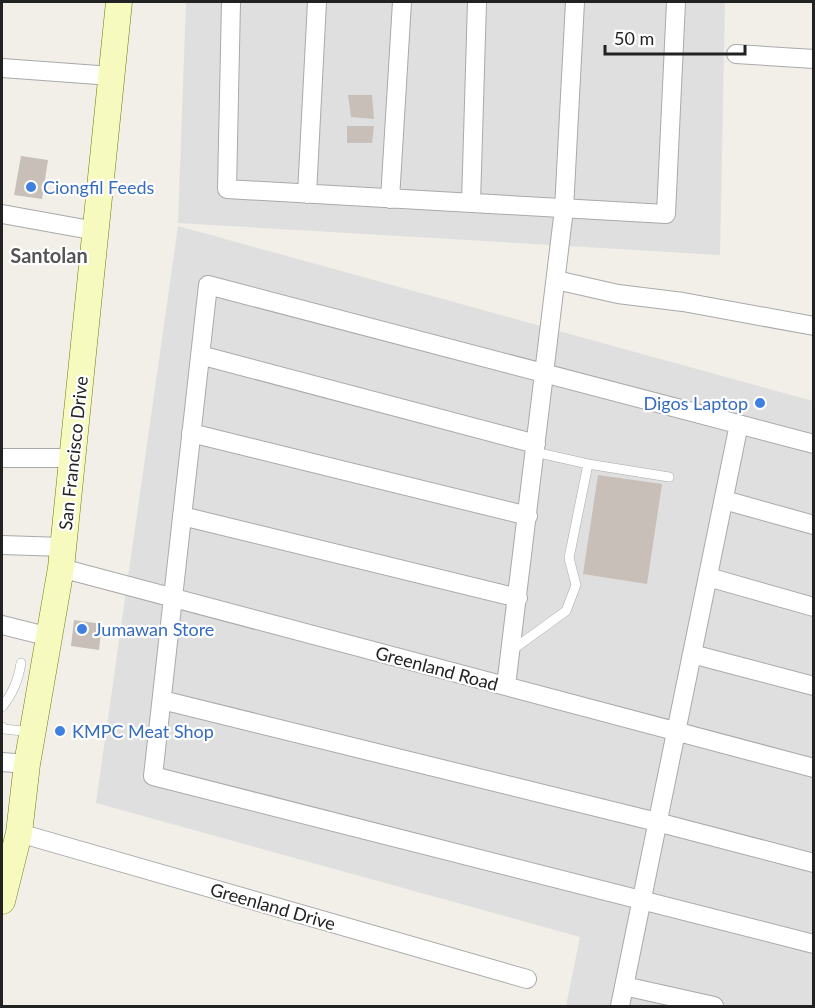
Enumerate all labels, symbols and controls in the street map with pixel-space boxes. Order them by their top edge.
scale bar [605,18,744,56]
text: 50 m [614,27,654,49]
place label: Ciongfil Feeds [43,176,155,198]
marker: Ciongfil Feeds [24,180,38,194]
district label: Santolan [10,243,88,267]
street label: San Francisco Drive [54,375,92,531]
place label: Digos Laptop [643,392,748,414]
marker: Digos Laptop [753,396,767,410]
place label: Jumawan Store [94,618,214,640]
marker: Jumawan Store [75,622,89,636]
street label: Greenland Road [373,641,501,695]
place label: KMPC Meat Shop [72,720,214,742]
marker: KMPC Meat Shop [53,724,67,738]
street label: Greenland Drive [208,878,338,934]

